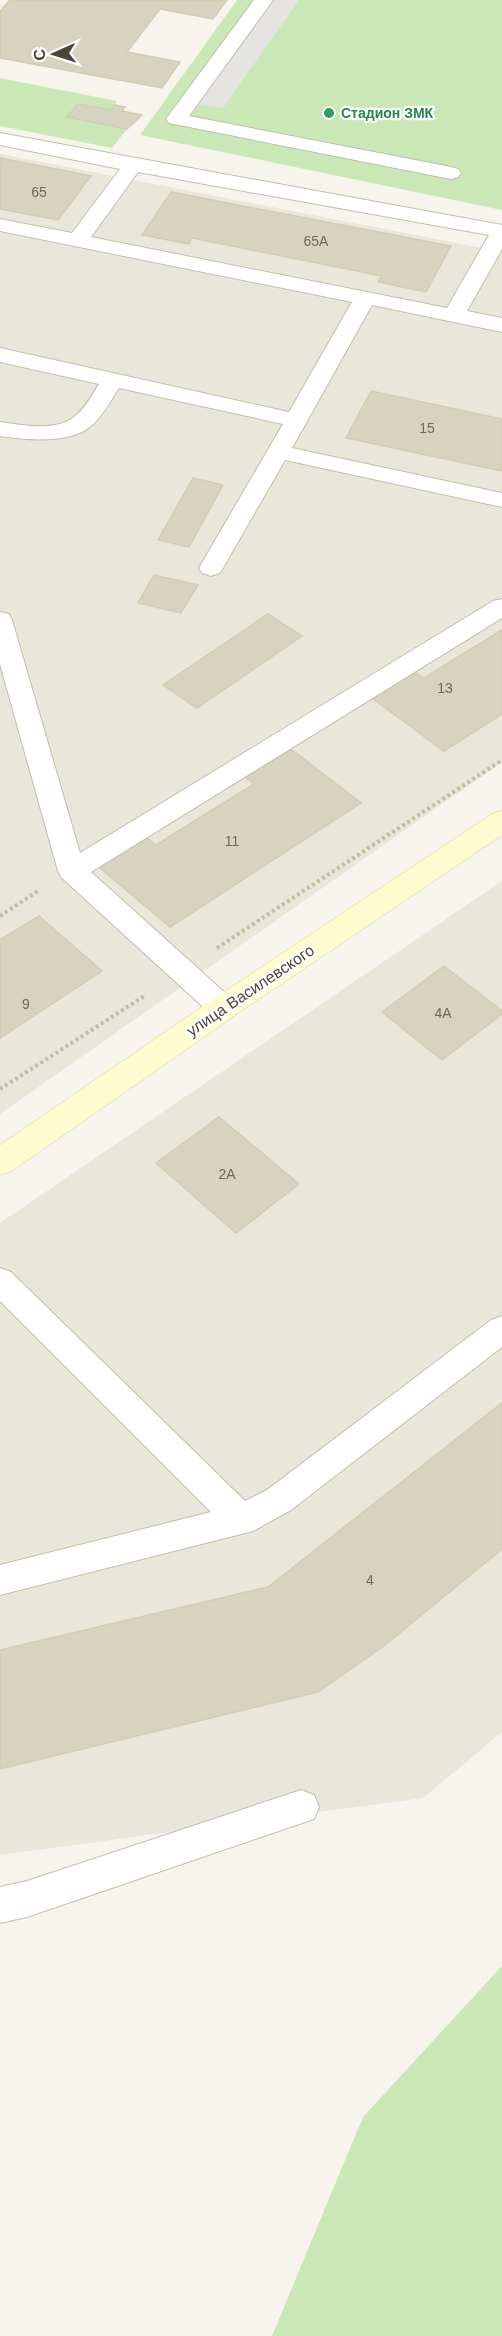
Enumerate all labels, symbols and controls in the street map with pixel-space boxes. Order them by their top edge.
north arrow [24,24,84,84]
text: С [31,48,48,61]
place label: Стадион ЗМК [341,105,434,121]
marker: Стадион ЗМК [322,106,336,120]
house number: 65 [31,184,47,200]
house number: 65А [304,233,329,249]
house number: 15 [419,420,435,436]
house number: 13 [437,680,453,696]
house number: 11 [225,833,239,849]
street label: улица Василевского [183,941,317,1039]
house number: 9 [22,996,30,1012]
house number: 4А [434,1005,452,1021]
house number: 2А [218,1166,236,1182]
house number: 4 [366,1572,374,1588]

